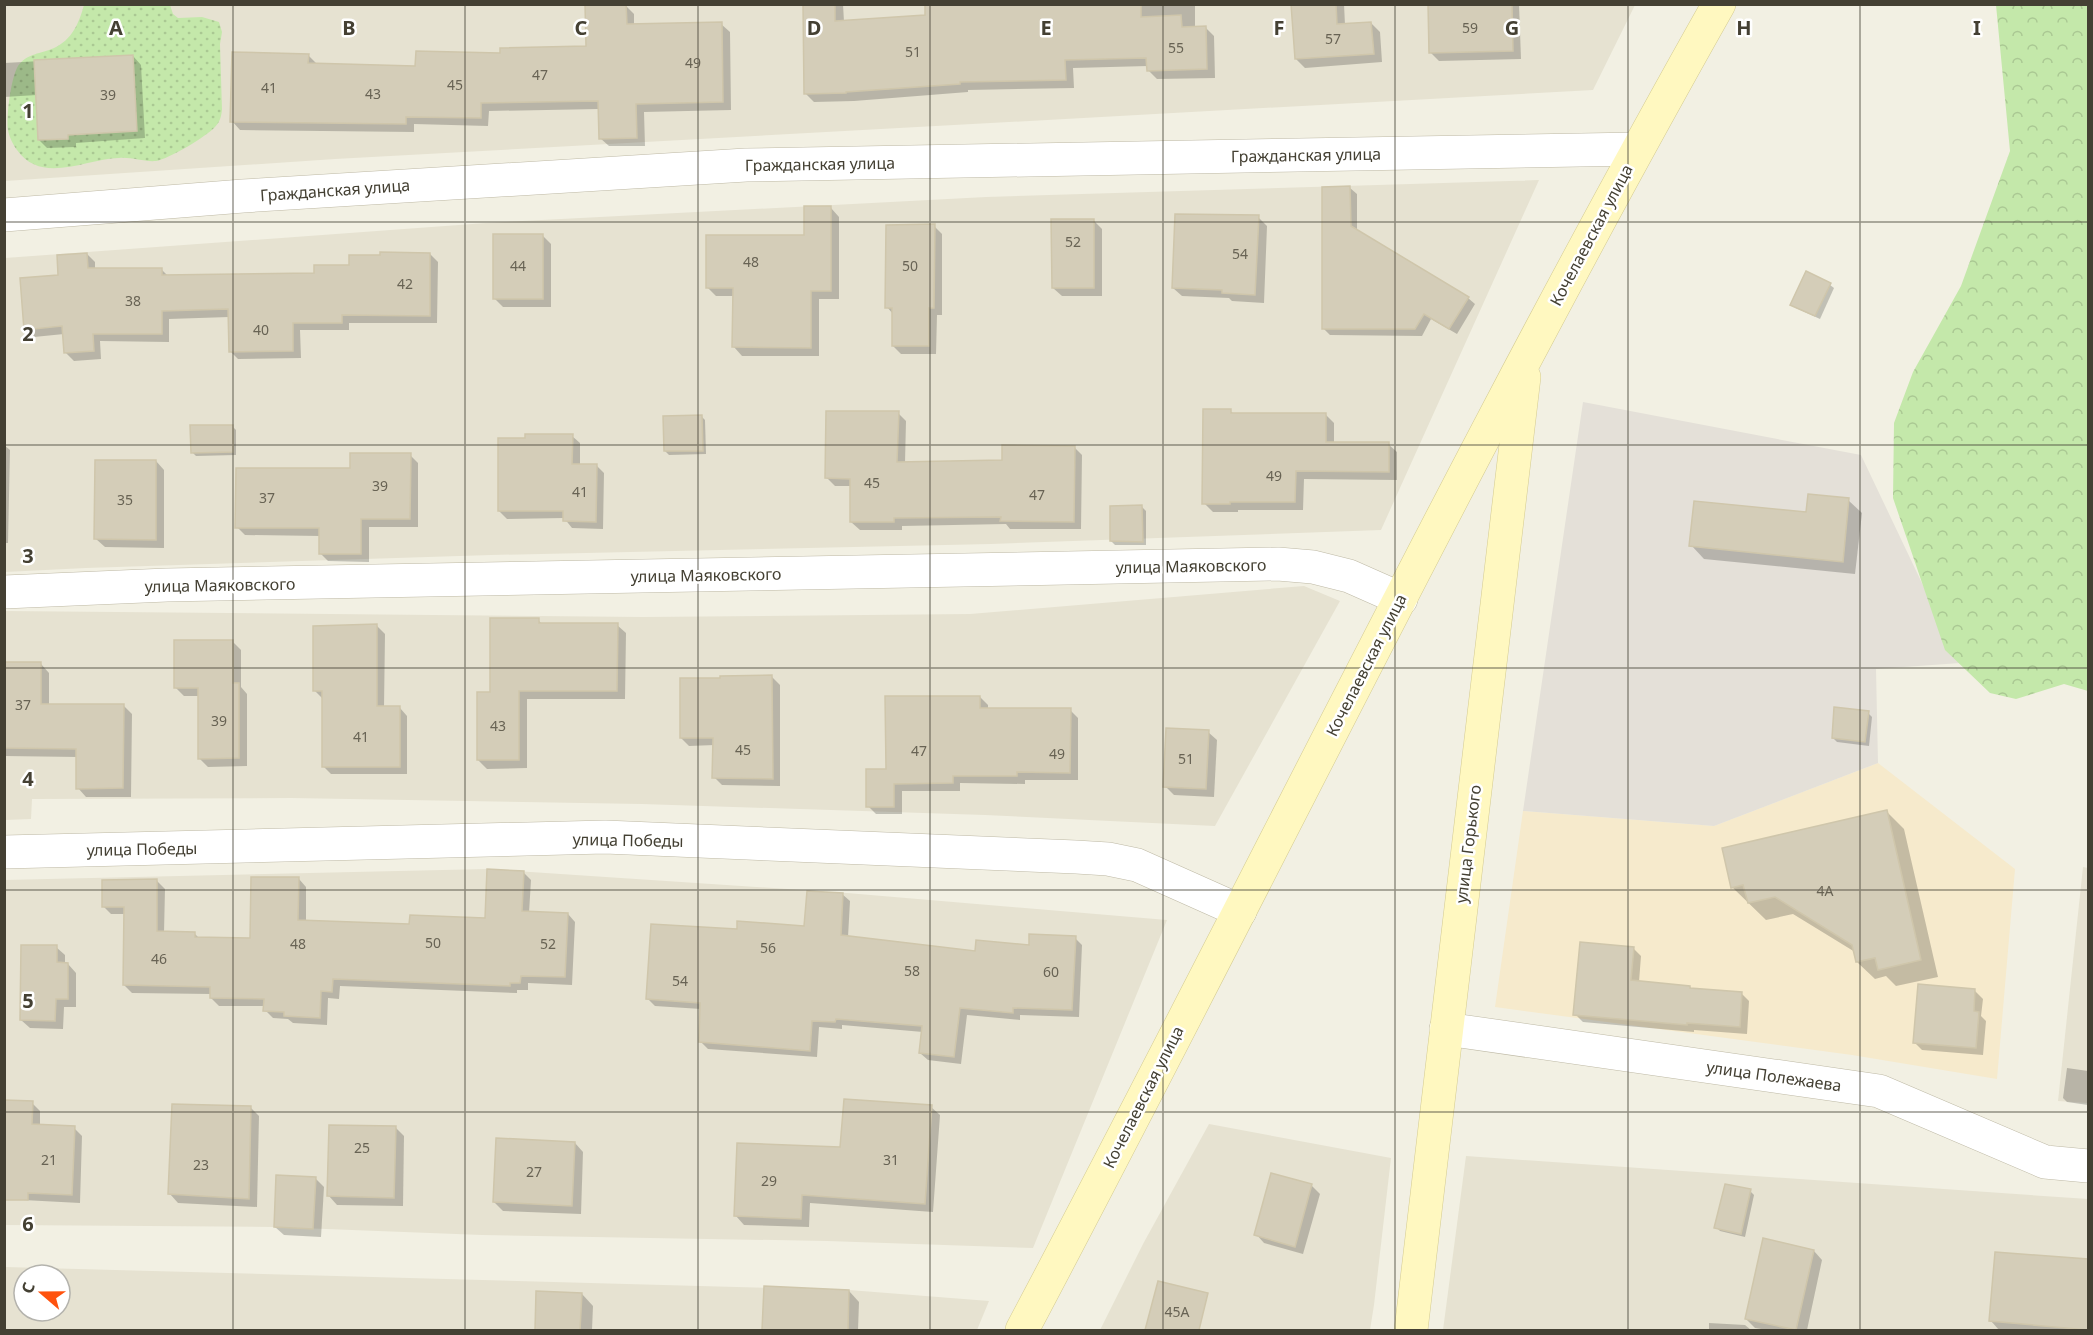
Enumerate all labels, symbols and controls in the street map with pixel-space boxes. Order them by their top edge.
text: A [109,14,123,41]
text: B [342,14,356,41]
text: C [575,14,588,41]
text: D [807,14,821,41]
text: E [1040,14,1052,41]
text: F [1274,14,1284,41]
text: G [1505,14,1519,41]
text: H [1736,14,1752,41]
text: I [1973,14,1981,41]
house number: 59 [1462,18,1478,37]
house number: 57 [1325,29,1341,48]
house number: 55 [1168,38,1184,57]
house number: 51 [905,42,921,61]
house number: 49 [685,53,701,72]
house number: 47 [532,65,548,84]
house number: 45 [447,75,463,94]
house number: 41 [261,78,277,97]
house number: 43 [365,84,381,103]
house number: 39 [100,85,116,104]
text: 1 [22,97,34,124]
street label: Гражданская улица [1231,143,1381,167]
street label: Гражданская улица [745,152,895,176]
street label: Кочелаевская улица [1544,160,1638,310]
street label: Гражданская улица [259,174,411,206]
house number: 52 [1065,232,1081,251]
house number: 54 [1232,244,1248,263]
house number: 48 [743,252,759,271]
house number: 44 [510,256,526,275]
house number: 50 [902,256,918,275]
house number: 42 [397,274,413,293]
house number: 38 [125,291,141,310]
text: 2 [22,320,34,347]
house number: 40 [253,320,269,339]
house number: 49 [1266,466,1282,485]
house number: 45 [864,473,880,492]
house number: 39 [372,476,388,495]
house number: 41 [572,482,588,501]
house number: 47 [1029,485,1045,504]
house number: 37 [259,488,275,507]
house number: 35 [117,490,133,509]
text: 3 [22,542,34,569]
street label: улица Маяковского [1115,554,1267,578]
street label: улица Маяковского [630,563,782,587]
street label: улица Маяковского [144,573,296,597]
street label: Кочелаевская улица [1321,590,1411,740]
house number: 37 [15,695,31,714]
house number: 39 [211,711,227,730]
house number: 43 [490,716,506,735]
house number: 41 [353,727,369,746]
house number: 45 [735,740,751,759]
house number: 47 [911,741,927,760]
house number: 49 [1049,744,1065,763]
house number: 51 [1178,749,1194,768]
text: 4 [22,765,34,792]
street label: улица Горького [1450,784,1486,904]
street label: улица Победы [572,828,684,852]
street label: улица Победы [86,837,198,861]
house number: 4А [1817,881,1834,900]
house number: 50 [425,933,441,952]
house number: 48 [290,934,306,953]
house number: 52 [540,934,556,953]
house number: 56 [760,938,776,957]
house number: 46 [151,949,167,968]
house number: 58 [904,961,920,980]
house number: 60 [1043,962,1059,981]
house number: 54 [672,971,688,990]
text: 5 [22,987,34,1014]
street label: Кочелаевская улица [1098,1022,1188,1172]
street label: улица Полежаева [1705,1056,1843,1096]
house number: 25 [354,1138,370,1157]
house number: 21 [41,1150,57,1169]
house number: 31 [883,1150,899,1169]
house number: 23 [193,1155,209,1174]
house number: 27 [526,1162,542,1181]
house number: 29 [761,1171,777,1190]
text: 6 [22,1210,34,1237]
north arrow [12,1263,72,1323]
text: С [16,1279,40,1296]
house number: 45А [1165,1302,1190,1321]

